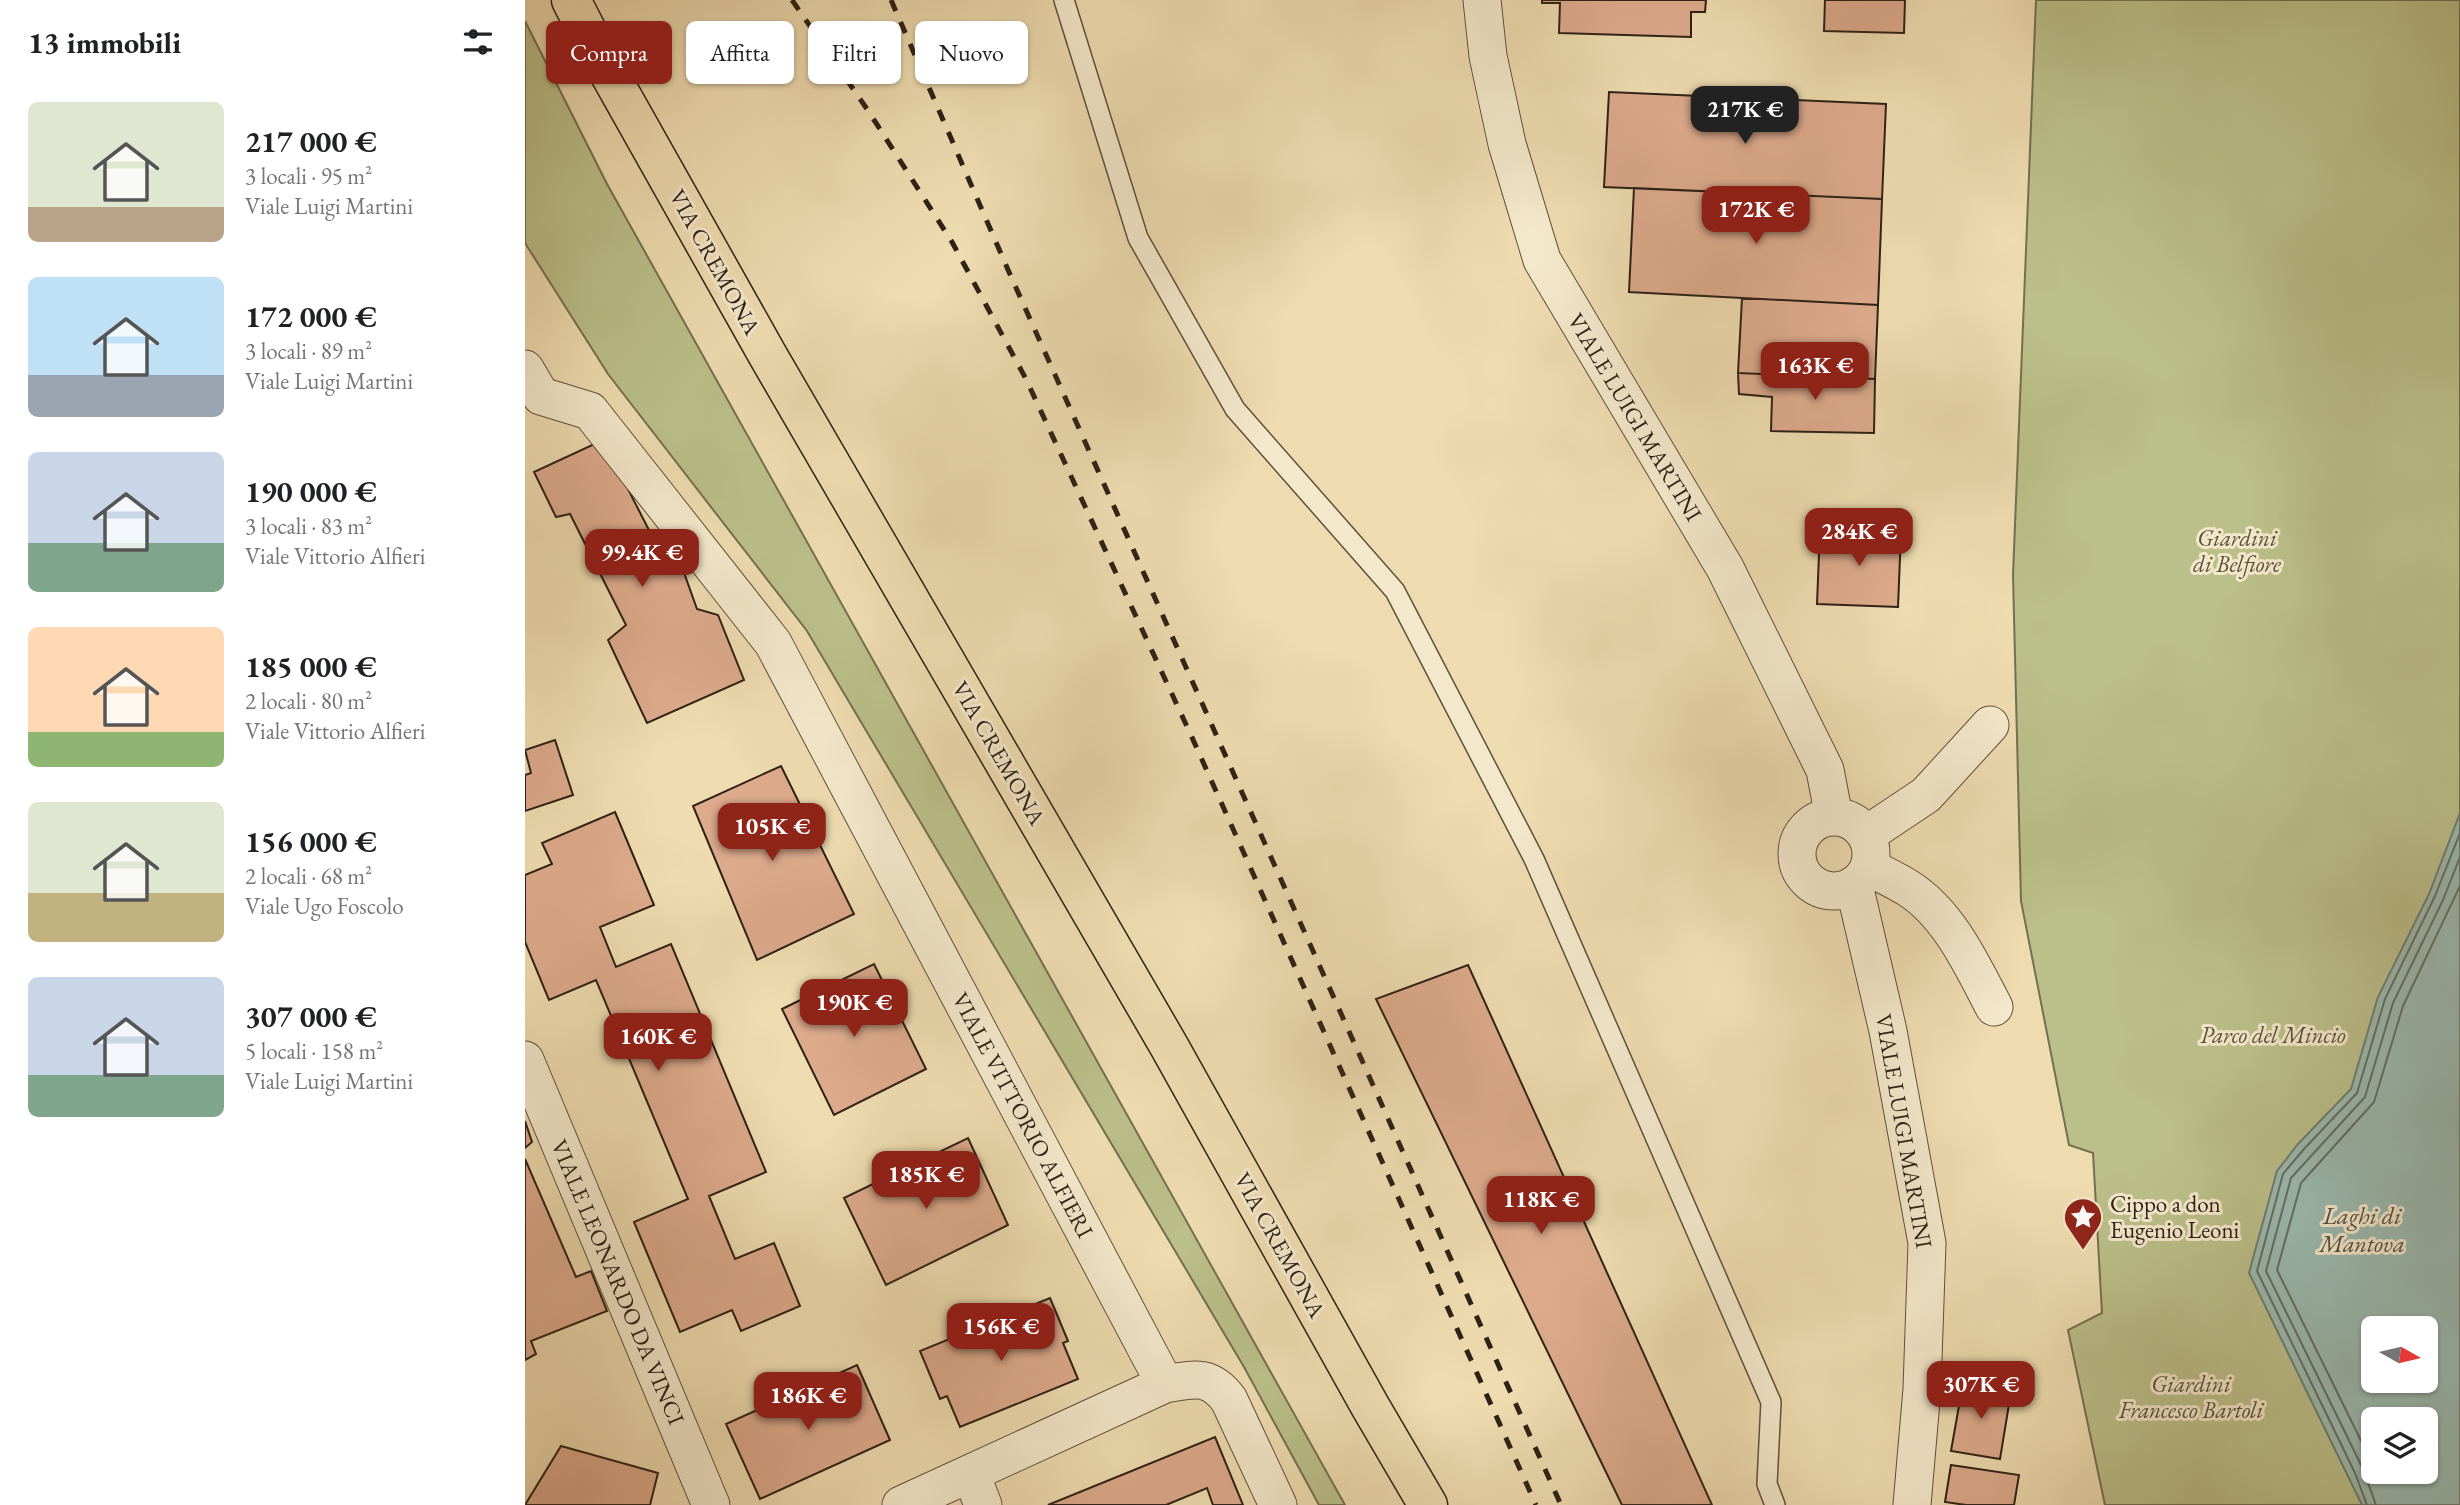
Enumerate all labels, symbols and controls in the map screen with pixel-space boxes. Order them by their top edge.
chip: Compra [546,21,672,84]
chip: Affitta [686,21,794,84]
chip: Filtri [808,21,901,84]
chip: Nuovo [915,21,1028,84]
text: 13 immobili [28,23,181,62]
icon: filters [459,23,497,61]
pin: 217K € [1688,86,1802,146]
text: 217K € [1707,94,1783,124]
text: 217 000 € [245,122,377,161]
icon: home [84,130,168,214]
text: 3 locali · 95 m² [245,161,372,191]
street label: VIA CREMONA [663,184,768,341]
pin: 172K € [1699,187,1813,246]
text: Viale Luigi Martini [245,191,413,221]
text: 172K € [1718,194,1794,224]
text: 172 000 € [245,297,377,336]
icon: home [84,305,168,389]
street label: VIALE LUIGI MARTINI [1561,307,1709,527]
text: 3 locali · 89 m² [245,336,372,366]
pin: 163K € [1758,342,1872,402]
text: 163K € [1777,350,1853,380]
text: Viale Luigi Martini [245,366,413,396]
text: 190 000 € [245,472,377,511]
icon: home [84,480,168,564]
pin: 284K € [1802,508,1916,568]
text: 3 locali · 83 m² [245,511,372,541]
text: 284K € [1821,516,1897,546]
park label: Giardini di Belfiore [2193,523,2282,579]
pin: 99.4K € [577,530,707,589]
text: 99.4K € [601,537,683,567]
text: Viale Vittorio Alfieri [245,541,425,571]
text: 185 000 € [245,647,377,686]
icon: home [84,655,168,739]
street label: VIA CREMONA [946,675,1053,832]
text: 2 locali · 80 m² [245,686,372,716]
text: Viale Vittorio Alfieri [245,716,425,746]
pin: 105K € [715,804,829,863]
text: 105K € [734,811,810,841]
text: 156 000 € [245,822,377,861]
icon: home [84,830,168,914]
text: 2 locali · 68 m² [245,861,372,891]
text: Viale Ugo Foscolo [245,891,404,921]
pin: 190K € [797,979,911,1039]
text: 190K € [816,987,892,1017]
street label: VIALE VITTORIO ALFIERI [945,987,1101,1243]
text: 307 000 € [245,997,377,1036]
icon: home [84,1005,168,1089]
street label: VIALE LUIGI MARTINI [1869,1011,1939,1251]
pin: 160K € [601,1014,715,1073]
park label: Parco del Mincio [2200,1020,2346,1050]
text: 160K € [620,1021,696,1051]
text: 5 locali · 158 m² [245,1036,383,1066]
text: Viale Luigi Martini [245,1066,413,1096]
street label: VIALE LEONARDO DA VINCI [544,1135,692,1429]
pin: 185K € [869,1152,983,1211]
text: 185K € [888,1159,964,1189]
street label: VIA CREMONA [1228,1167,1333,1324]
pin: 118K € [1484,1176,1598,1236]
text: 118K € [1503,1184,1579,1214]
place label: Cippo a don Eugenio Leoni [2110,1189,2240,1245]
place icon: Cippo a don Eugenio Leoni [2062,1196,2104,1251]
water label: Laghi di Mantova [2317,1200,2405,1259]
pin: 156K € [944,1304,1058,1363]
text: 156K € [963,1311,1039,1341]
north arrow [2361,1316,2438,1393]
map controls [2361,1316,2438,1484]
pin: 307K € [1924,1362,2038,1421]
text: 307K € [1943,1369,2019,1399]
park label: Giardini Francesco Bartoli [2118,1369,2265,1425]
pin: 186K € [751,1372,865,1432]
text: 186K € [770,1380,846,1410]
button: layers [2361,1407,2438,1484]

